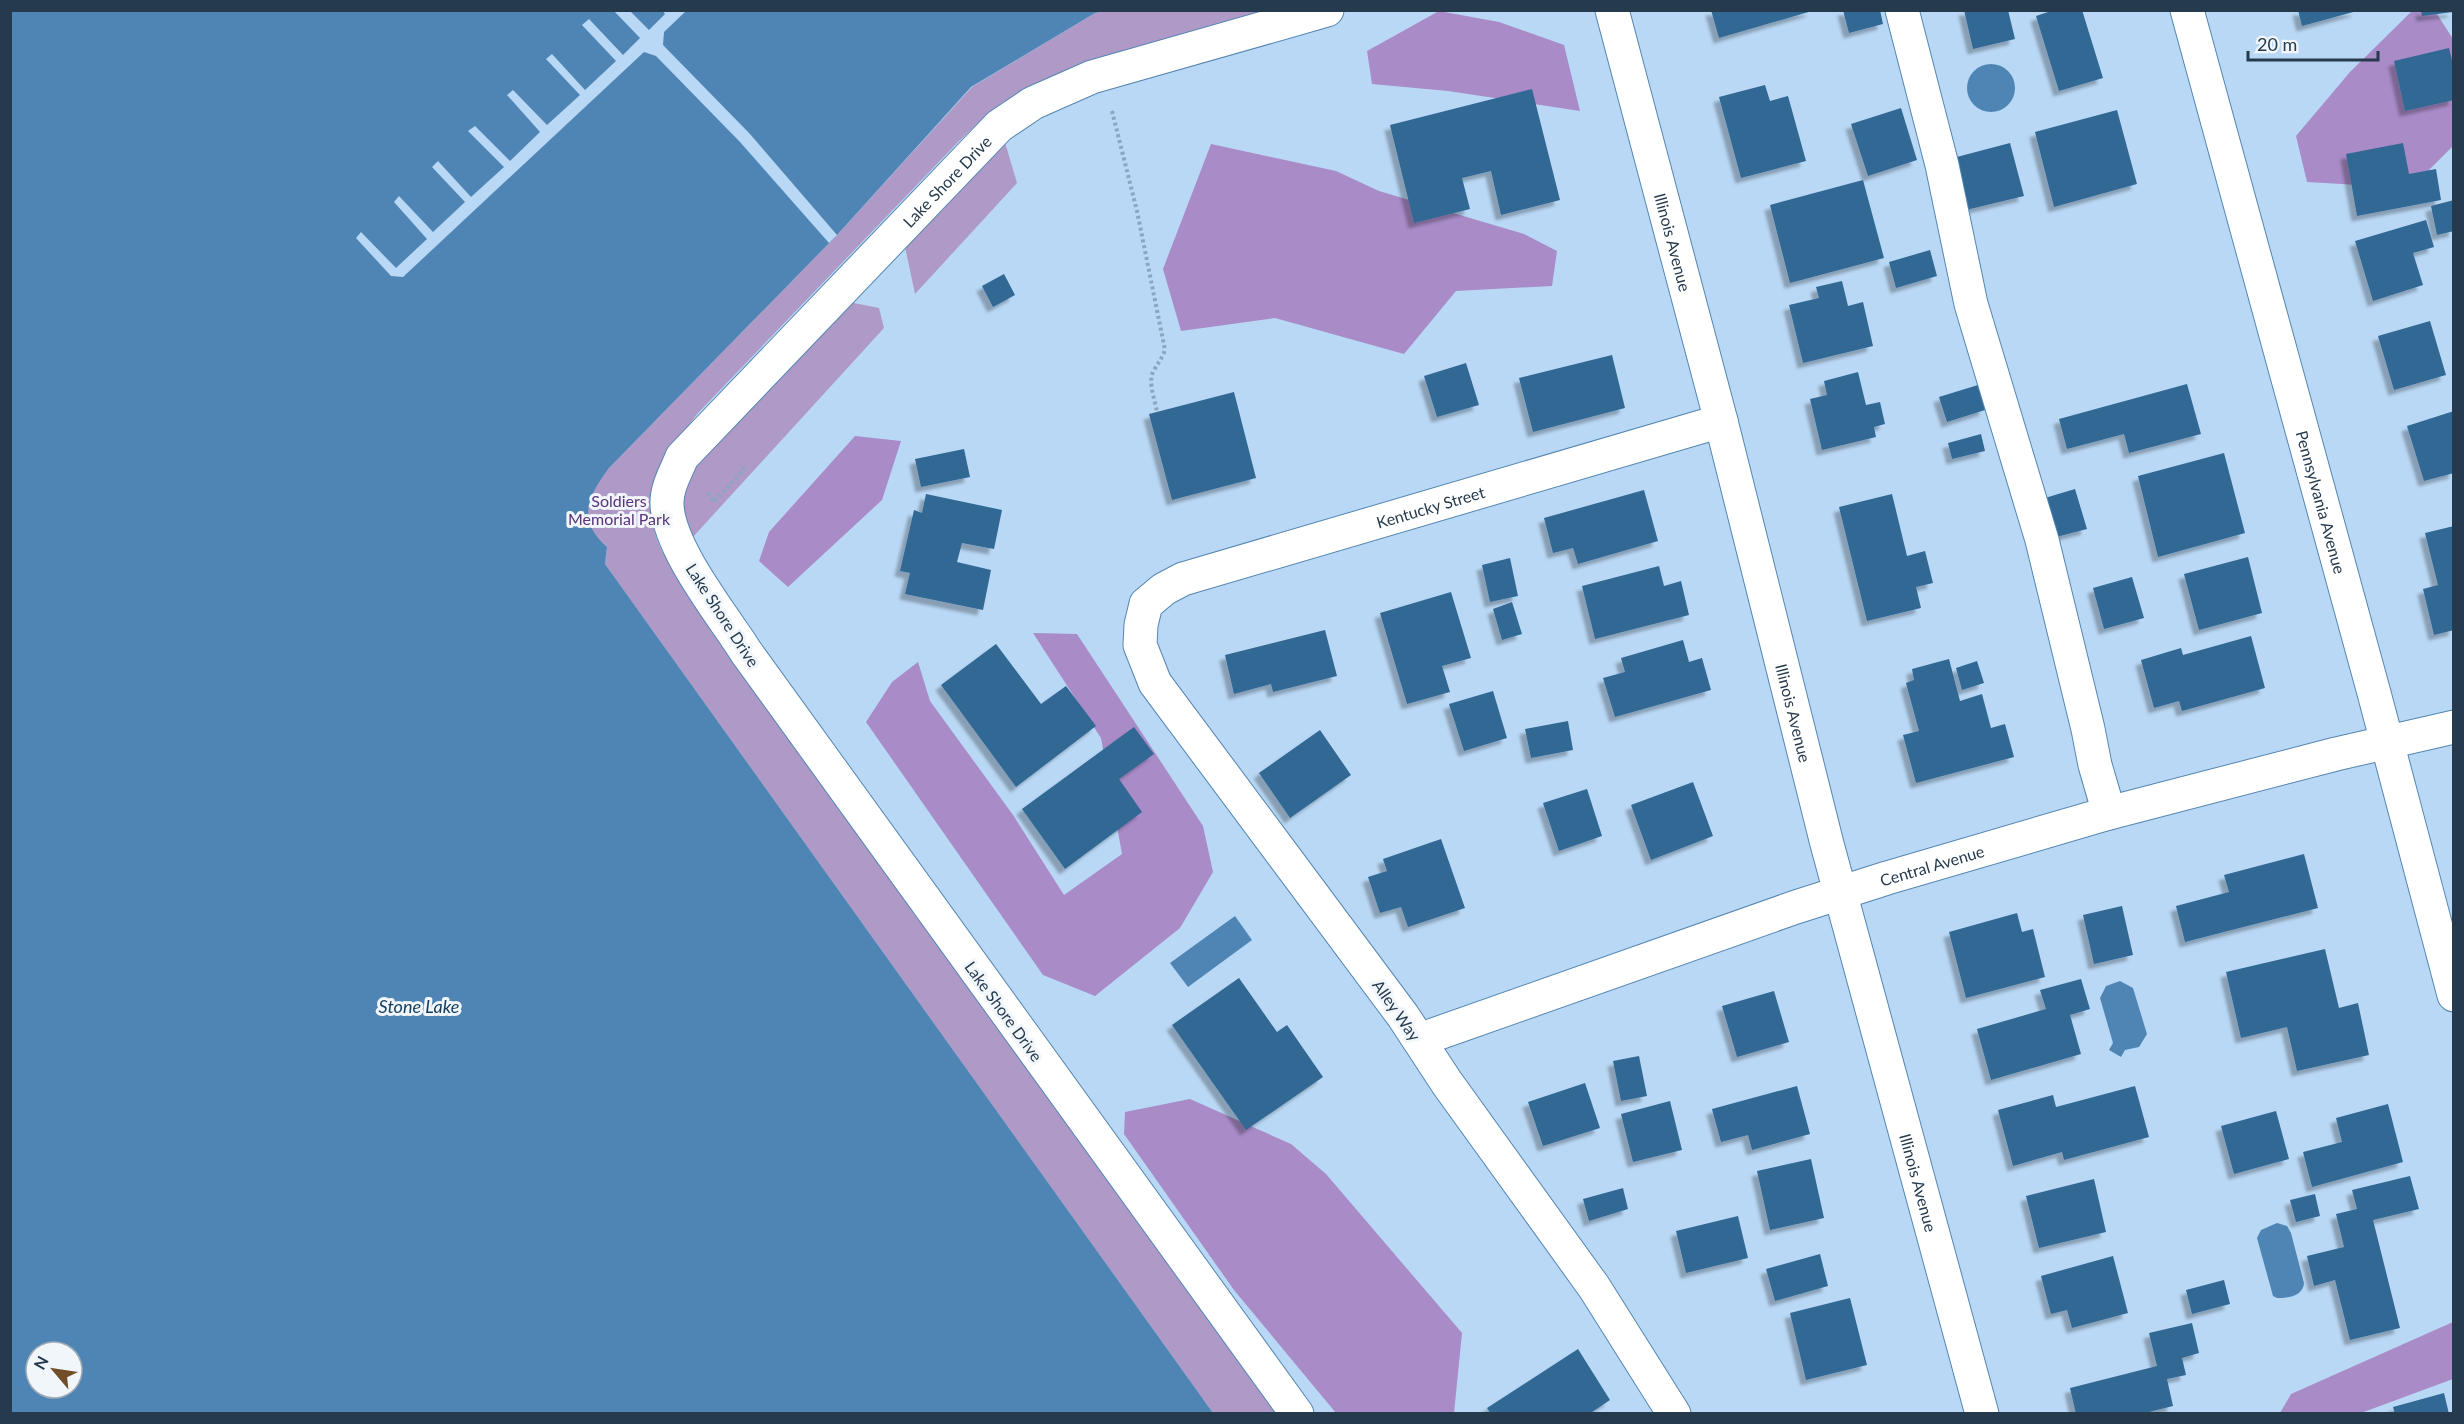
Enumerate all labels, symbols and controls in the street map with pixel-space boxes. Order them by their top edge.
scale bar [2248,24,2378,62]
text: 20 m [2257,33,2297,55]
street label: Lake Shore Drive [898,131,995,230]
street label: Illinois Avenue [1651,191,1696,293]
street label: Pennsylvania Avenue [2293,428,2350,576]
street label: Kentucky Street [1374,481,1487,531]
park label: Soldiers Memorial Park [568,491,671,528]
street label: Lake Shore Drive [683,560,763,670]
street label: Illinois Avenue [1773,661,1816,764]
street label: Central Avenue [1877,841,1986,889]
street label: Lake Shore Drive [961,957,1047,1065]
street label: Alley Way [1369,976,1425,1045]
water label: Stone Lake [379,995,459,1017]
street label: Illinois Avenue [1897,1131,1941,1234]
north arrow [24,1340,84,1400]
text: N [29,1352,52,1372]

